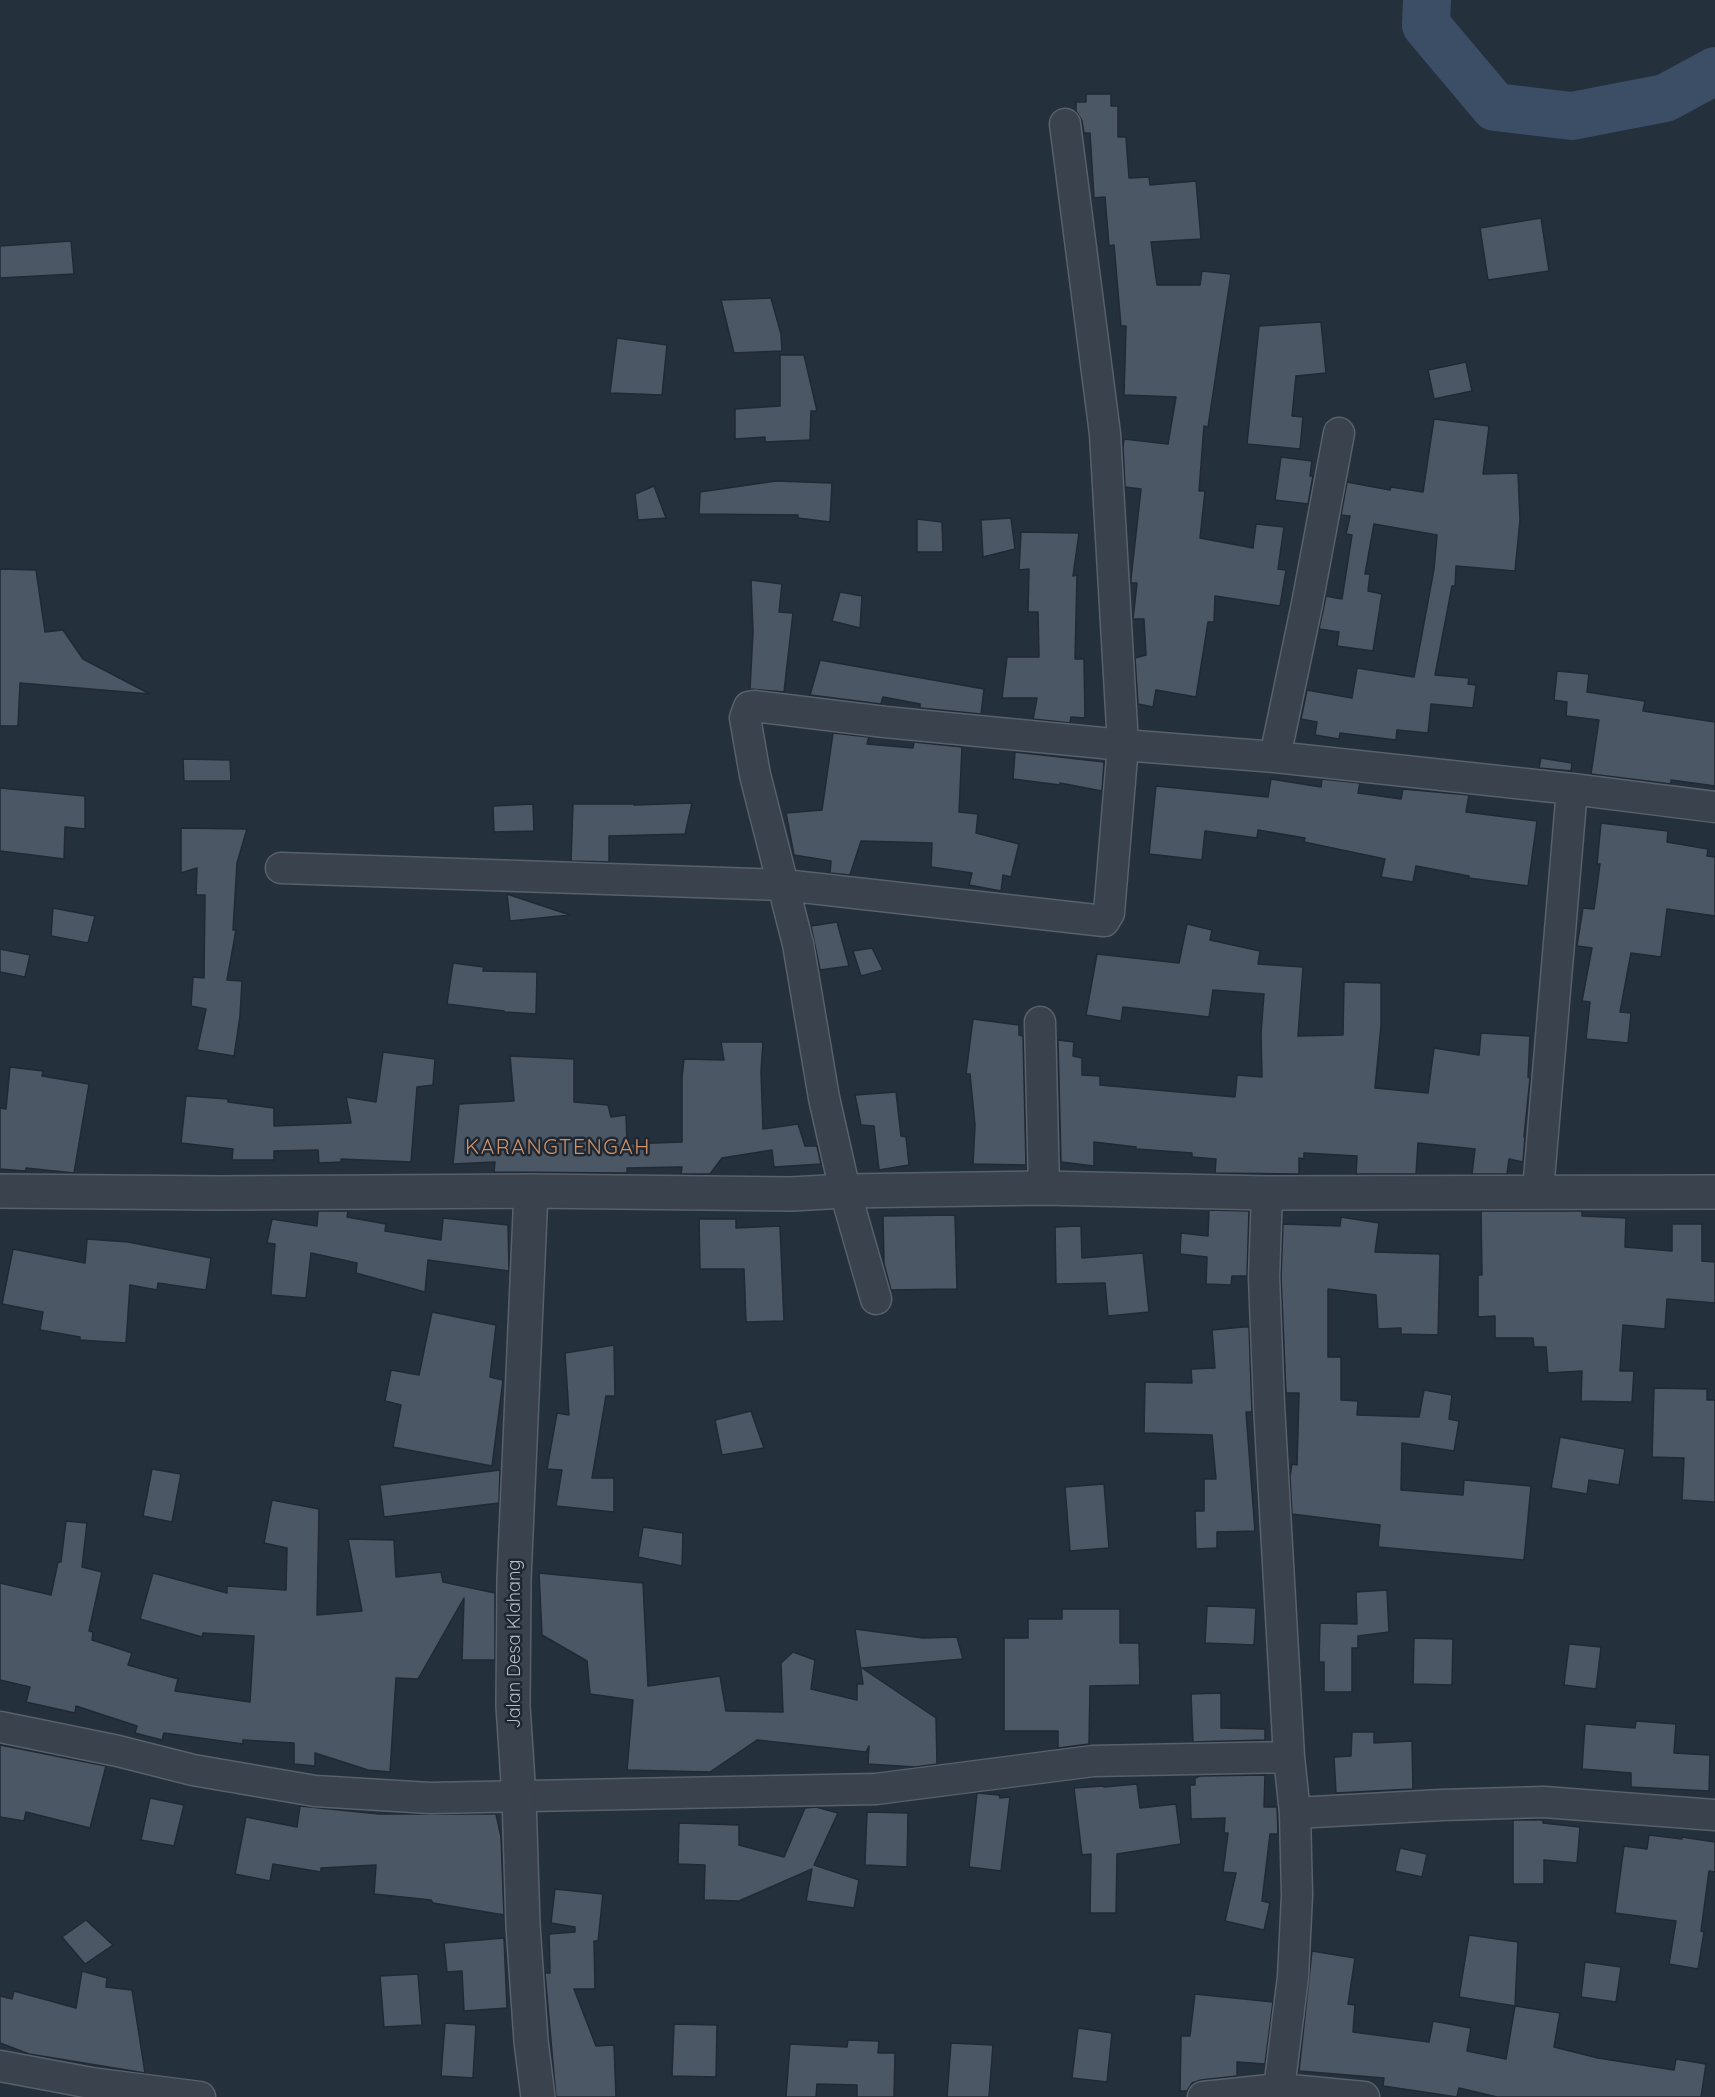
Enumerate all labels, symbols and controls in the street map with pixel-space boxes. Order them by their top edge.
district label: KARANGTENGAH [465,1135,651,1161]
street label: Jalan Desa Klahang [504,1559,526,1729]

